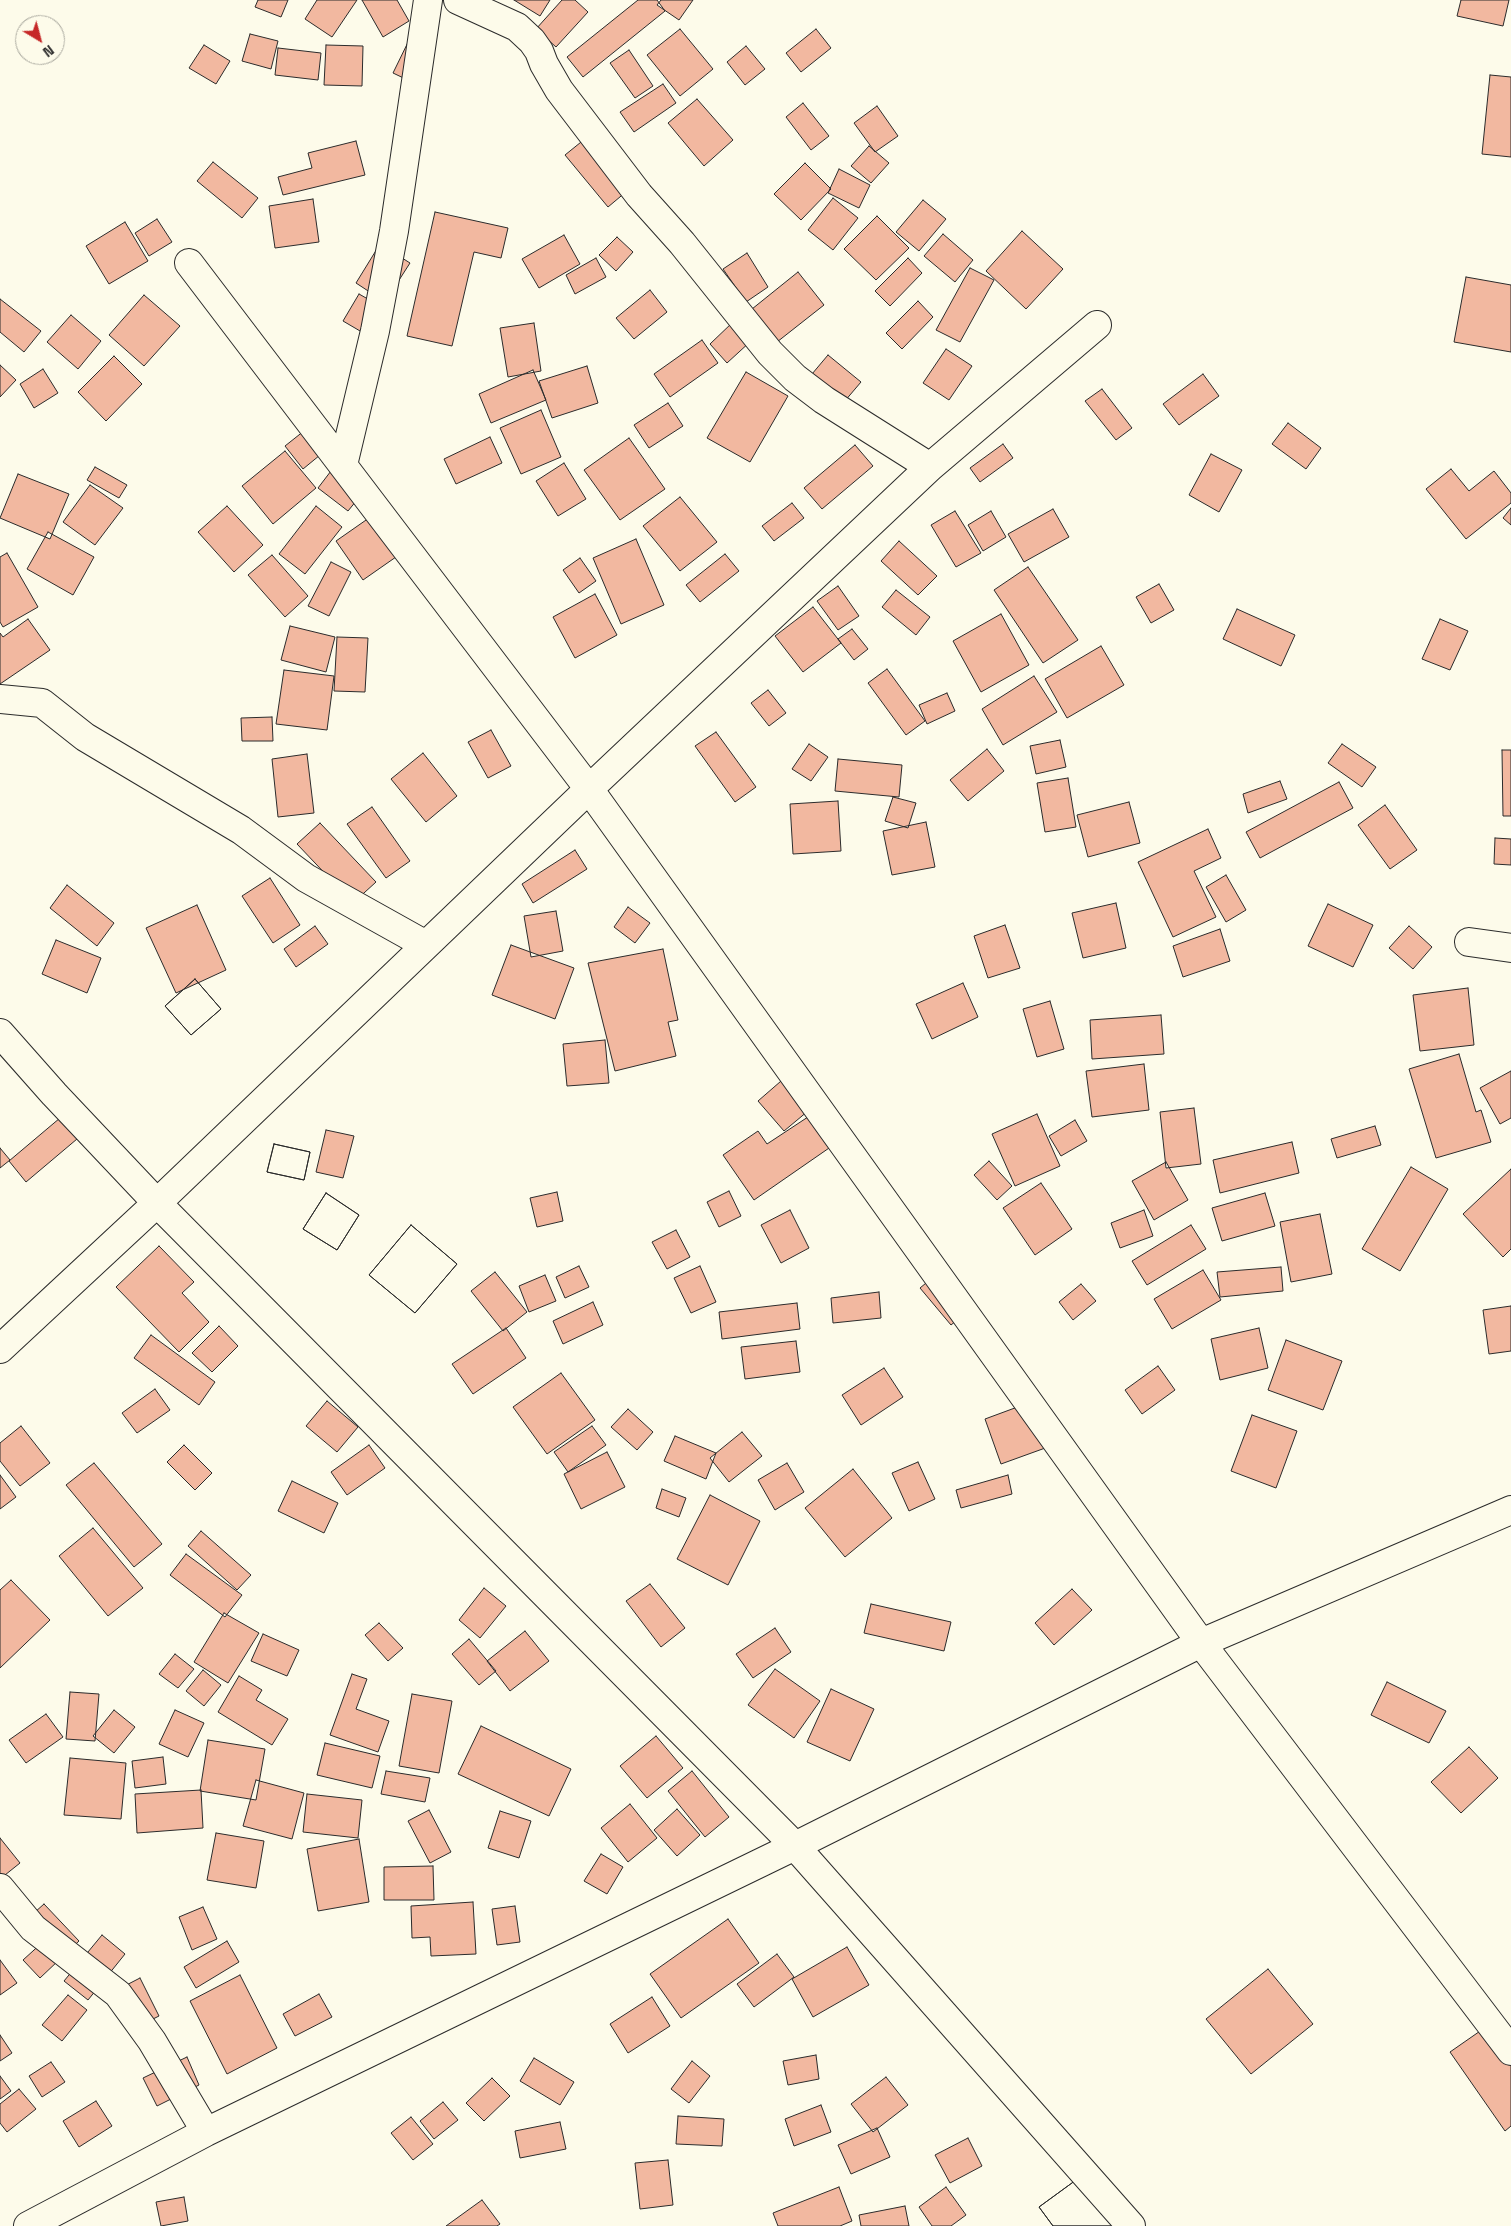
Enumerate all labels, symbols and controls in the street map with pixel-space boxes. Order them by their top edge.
north arrow [15,15,65,65]
text: N [39,41,58,61]

